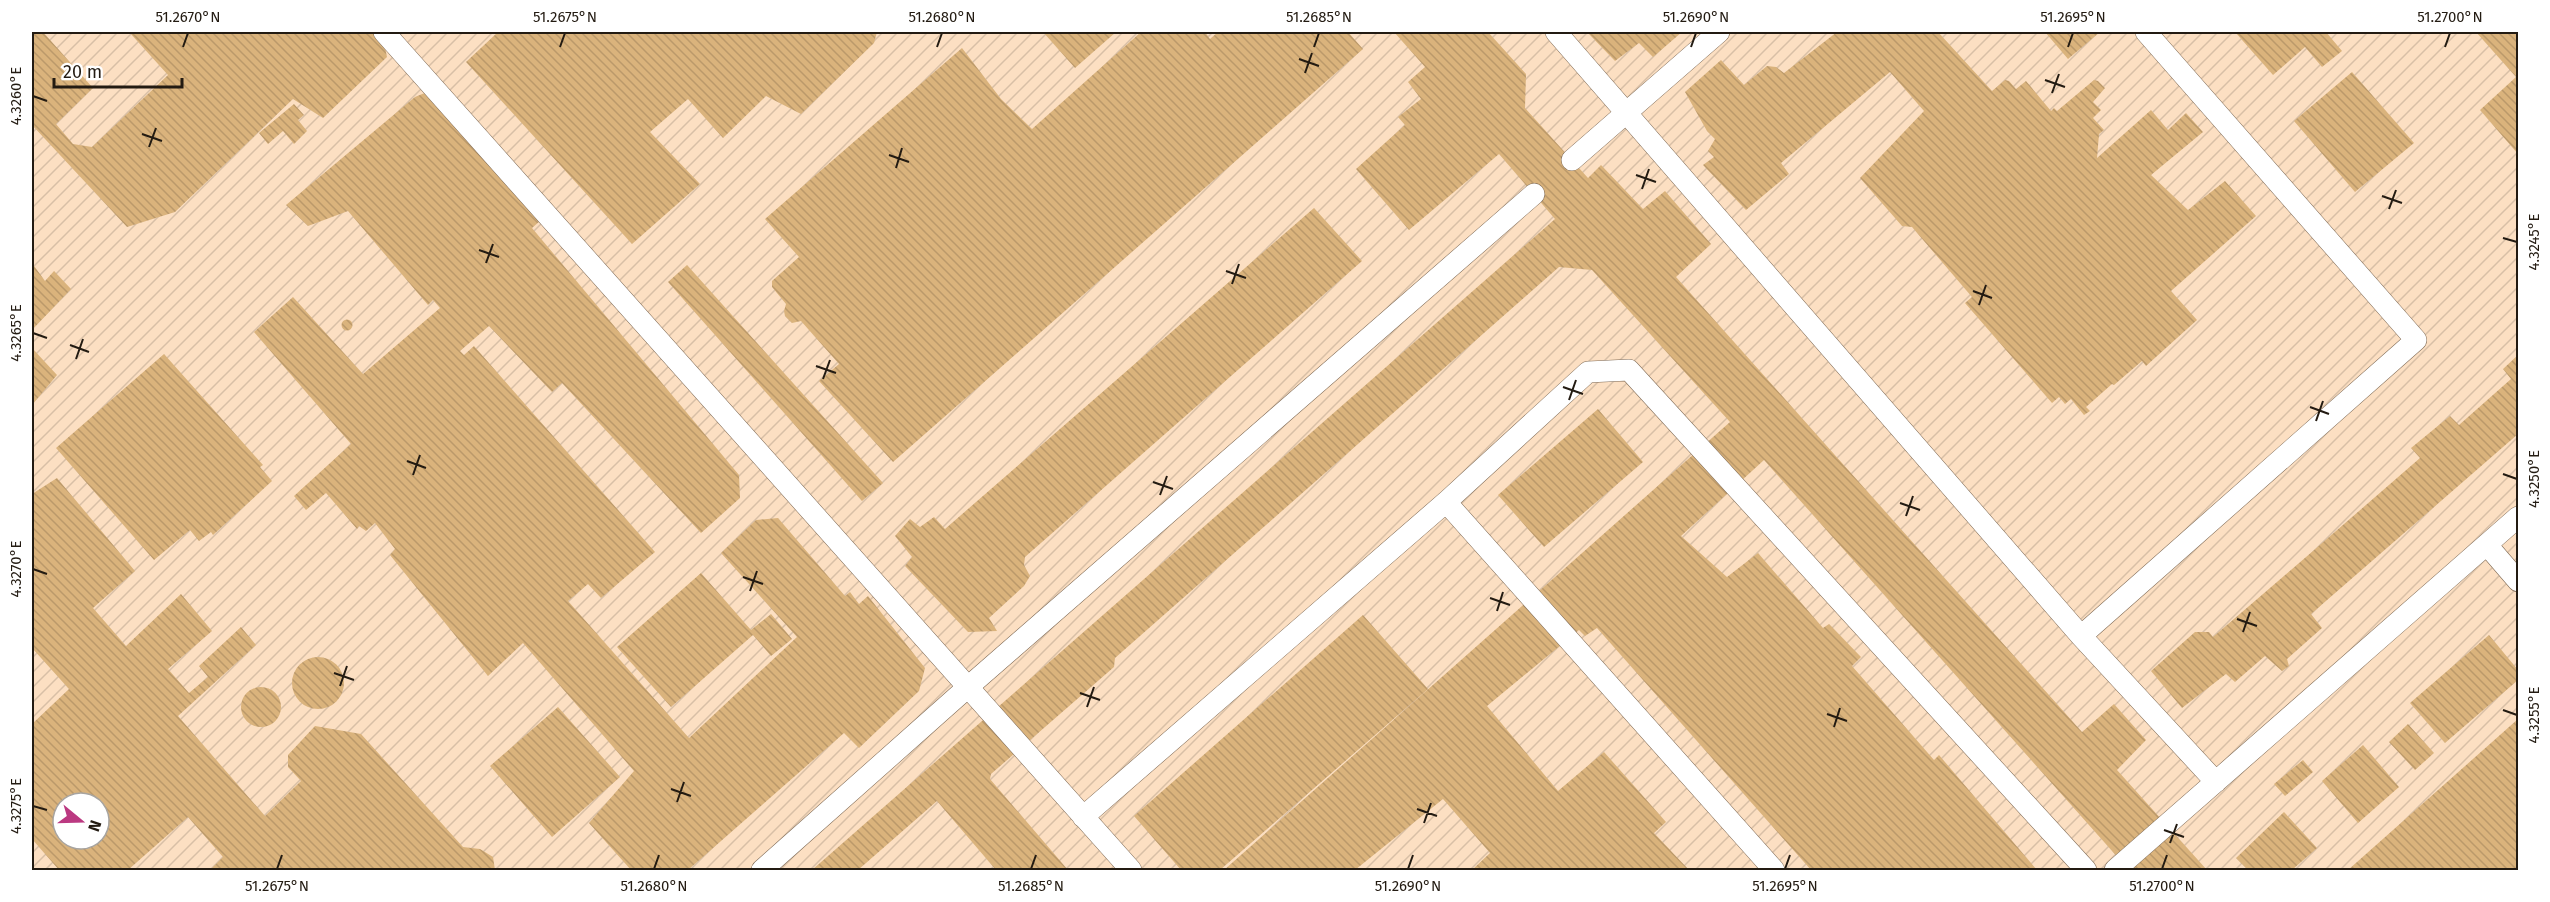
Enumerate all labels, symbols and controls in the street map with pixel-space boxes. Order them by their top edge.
text: 51.2670°N [156,8,220,26]
text: 51.2675°N [533,8,597,26]
text: 51.2680°N [909,8,976,26]
text: 51.2685°N [1286,8,1352,26]
text: 51.2690°N [1663,8,1729,26]
text: 51.2695°N [2040,8,2106,26]
text: 51.2700°N [2417,8,2483,26]
scale bar [54,51,182,89]
text: 20 m [63,61,102,83]
text: 4.3260°E [7,67,25,125]
text: 4.3245°E [2525,213,2543,271]
text: 4.3265°E [7,304,25,362]
text: 4.3250°E [2525,450,2543,508]
text: 4.3270°E [7,540,25,598]
text: 4.3255°E [2525,686,2543,744]
text: 4.3275°E [7,778,25,834]
north arrow [51,791,111,851]
text: N [84,818,105,834]
text: 51.2675°N [245,877,309,895]
text: 51.2680°N [621,877,688,895]
text: 51.2685°N [998,877,1064,895]
text: 51.2690°N [1375,877,1441,895]
text: 51.2695°N [1752,877,1818,895]
text: 51.2700°N [2129,877,2195,895]

